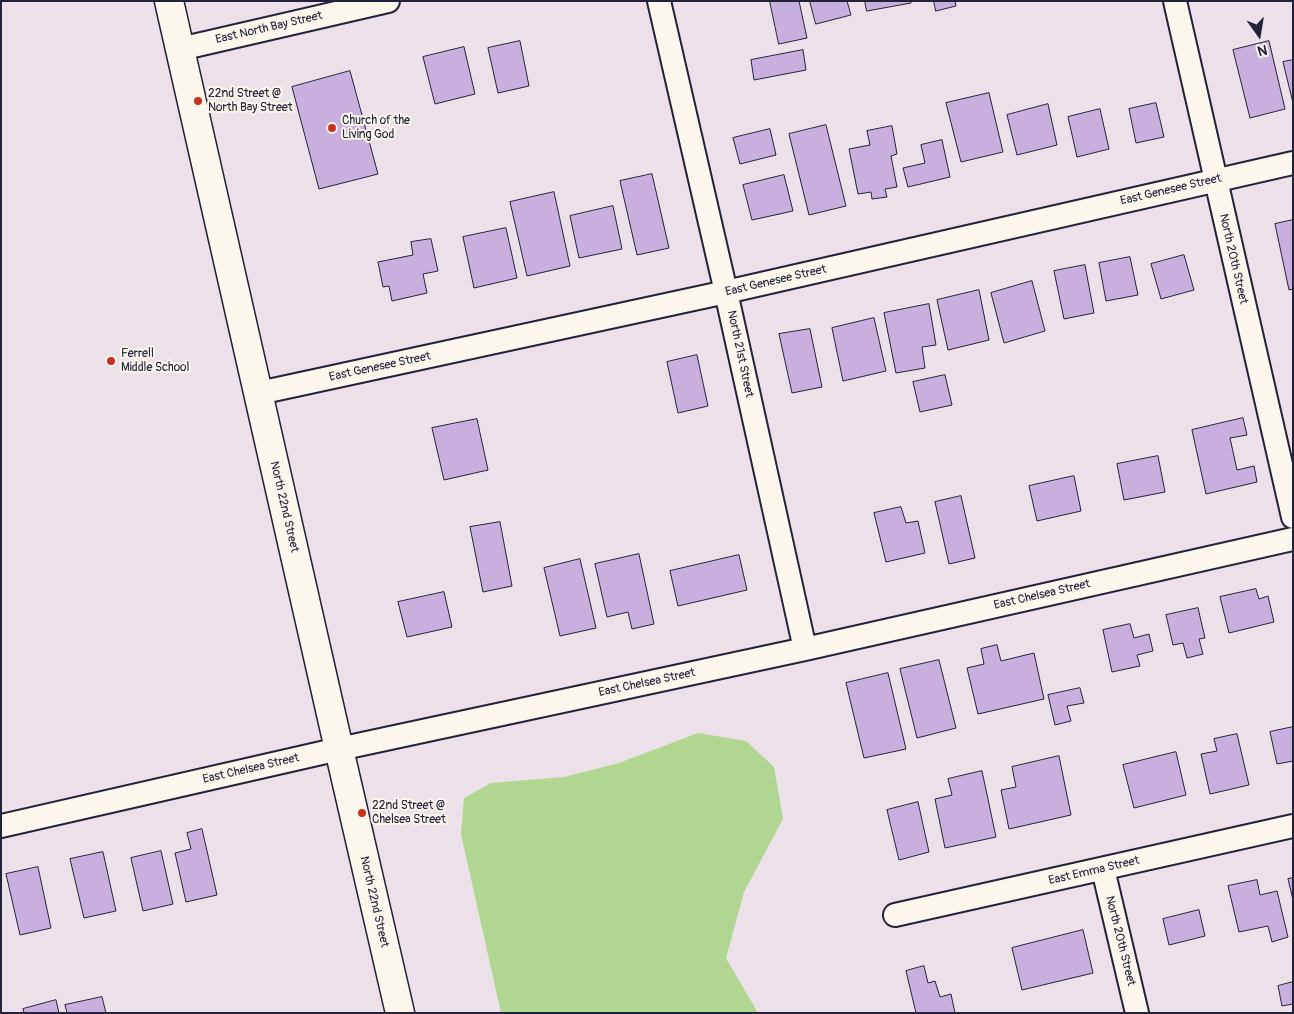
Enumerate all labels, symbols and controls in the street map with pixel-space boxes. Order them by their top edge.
street label: East North Bay Street [214,9,324,47]
north arrow [1234,10,1284,60]
text: N [1256,41,1269,59]
place label: 22nd Street @ North Bay Street [208,87,293,115]
marker: 22nd Street @ North Bay Street [192,95,204,107]
place label: Church of the Living God [342,114,410,142]
marker: Church of the Living God [326,122,338,134]
street label: East Genesee Street [1119,171,1223,209]
street label: North 20th Street [1216,212,1250,306]
street label: East Genesee Street [724,262,828,300]
street label: North 21st Street [724,309,756,399]
place label: Ferrell Middle School [121,347,189,375]
street label: East Genesee Street [328,349,432,385]
marker: Ferrell Middle School [105,355,117,367]
street label: North 22nd Street [267,460,301,554]
street label: East Chelsea Street [992,577,1092,613]
street label: East Chelsea Street [597,666,697,700]
street label: East Chelsea Street [201,751,301,787]
place label: 22nd Street @ Chelsea Street [372,799,446,827]
marker: 22nd Street @ Chelsea Street [356,807,368,819]
street label: East Emma Street [1047,854,1141,888]
street label: North 22nd Street [357,855,391,949]
street label: North 20th Street [1102,894,1138,988]

